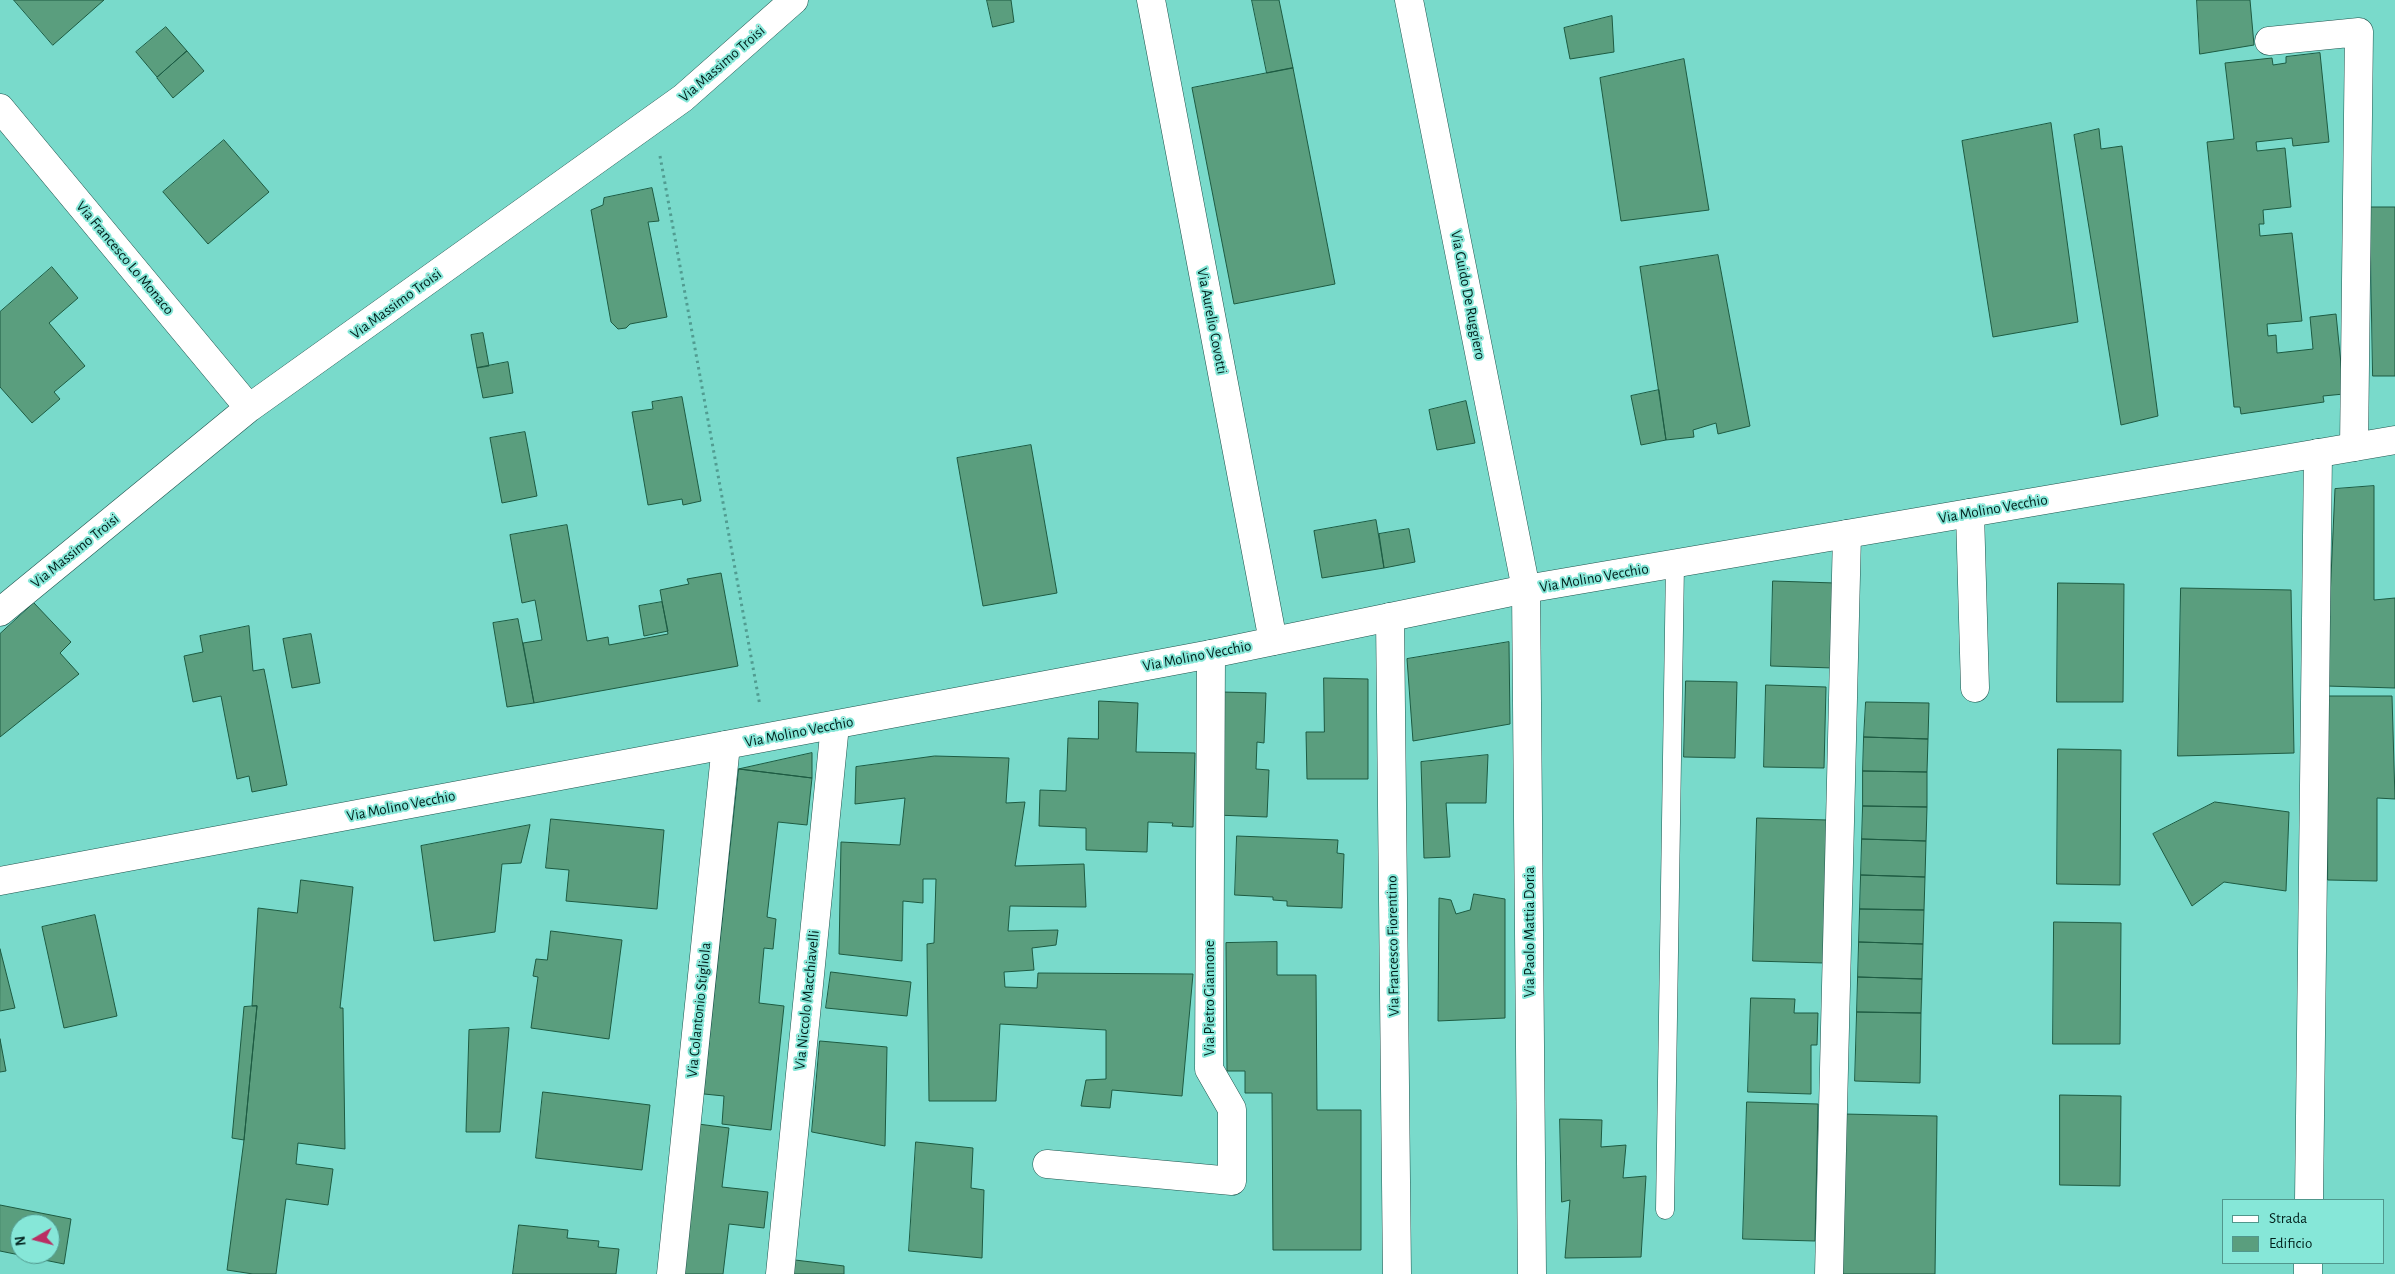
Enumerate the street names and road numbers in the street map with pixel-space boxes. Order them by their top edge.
street label: Via Massimo Troisi [675,22,769,106]
street label: Via Francesco Lo Monaco [72,197,178,319]
street label: Via Guido De Ruggiero [1447,229,1489,361]
street label: Via Massimo Troisi [347,265,445,343]
street label: Via Aurelio Covotti [1193,266,1231,376]
street label: Via Molino Vecchio [1937,491,2049,527]
street label: Via Massimo Troisi [27,510,123,592]
street label: Via Molino Vecchio [1538,560,1650,596]
street label: Via Molino Vecchio [1141,637,1253,675]
street label: Via Molino Vecchio [743,713,855,751]
street label: Via Molino Vecchio [345,787,457,825]
street label: Via Paolo Mattia Doria [1520,867,1538,997]
street label: Via Francesco Fiorentino [1383,875,1403,1017]
street label: Via Niccolo Macchiavelli [791,929,823,1071]
street label: Via Pietro Giannone [1200,940,1218,1056]
street label: Via Colantonio Stigliola [683,942,715,1078]

